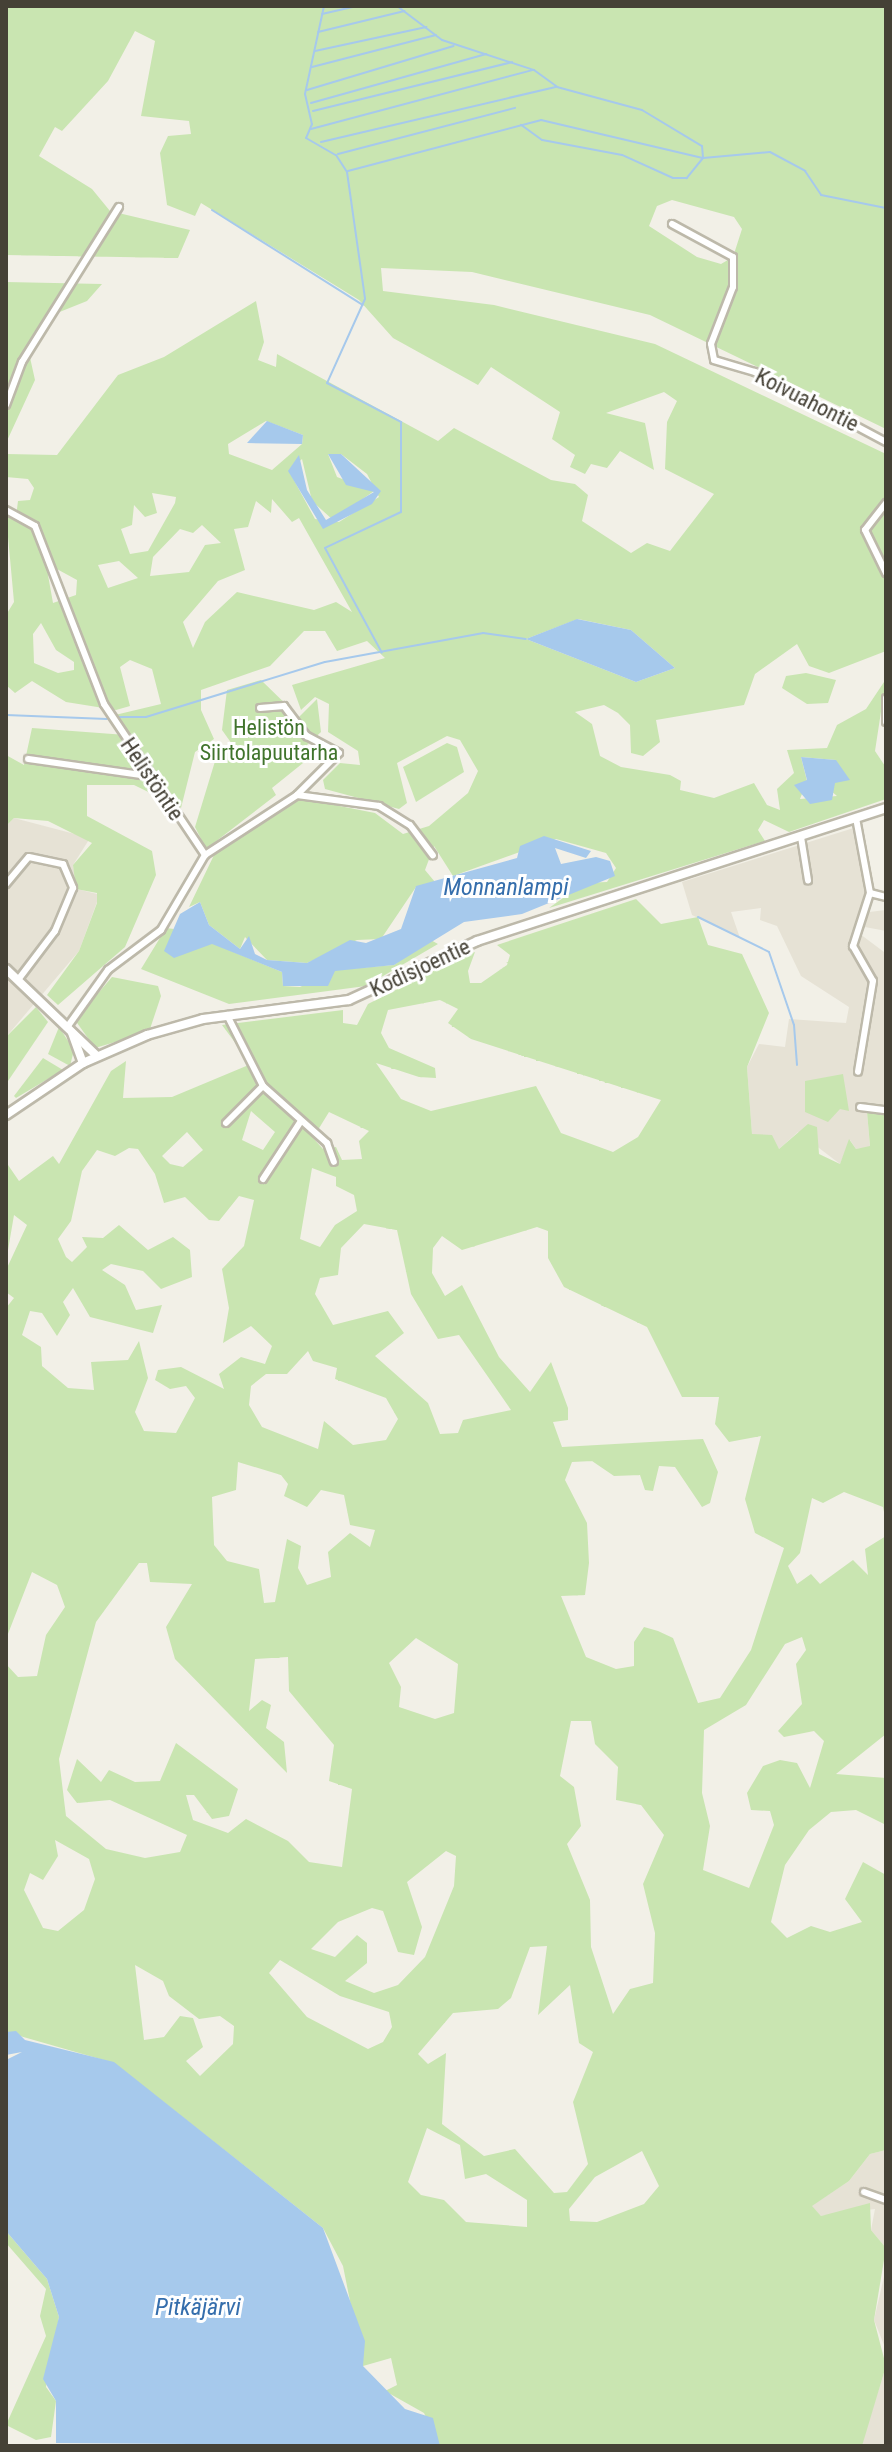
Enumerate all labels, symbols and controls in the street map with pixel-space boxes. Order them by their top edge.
street label: Koivuahontie [751,363,863,437]
park label: Helistön Siirtolapuutarha [200,714,338,766]
street label: Helistöntie [115,733,189,825]
water label: Monnanlampi [443,874,569,902]
street label: Kodisjoentie [366,933,474,1003]
water label: Pitkäjärvi [155,2294,241,2322]

